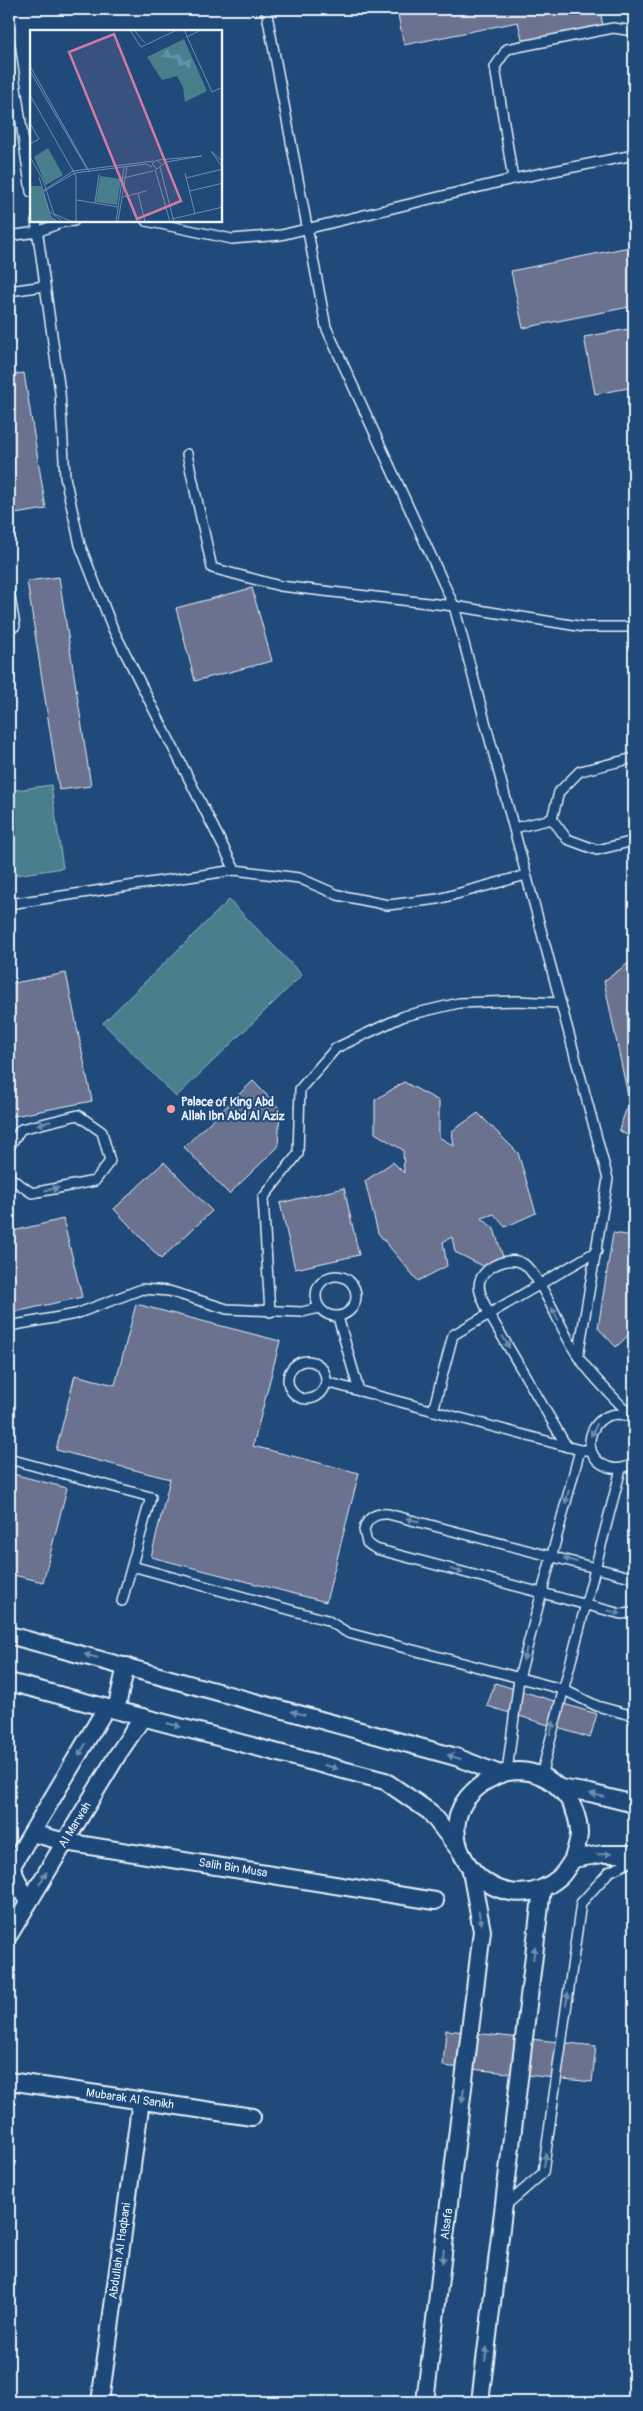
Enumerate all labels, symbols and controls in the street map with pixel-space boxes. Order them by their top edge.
inset map [30,30,222,222]
place label: Palace of King Abd Allah Ibn Abd Al Aziz [181,1095,285,1124]
marker: Palace of King Abd Allah Ibn Abd Al Aziz [165,1103,177,1115]
one-way arrow [37,1119,52,1127]
one-way arrow [44,1185,60,1193]
one-way arrow [551,1307,559,1321]
one-way arrow [502,1336,511,1349]
one-way arrow [590,1422,598,1437]
one-way arrow [563,1490,571,1505]
one-way arrow [405,1516,420,1524]
one-way arrow [563,1556,578,1564]
one-way arrow [450,1567,465,1575]
one-way arrow [607,1609,622,1617]
one-way arrow [521,1647,529,1662]
one-way arrow [83,1652,98,1660]
one-way arrow [290,1709,305,1717]
one-way arrow [549,1721,557,1736]
one-way arrow [167,1722,182,1730]
one-way arrow [78,1743,87,1756]
one-way arrow [447,1753,462,1760]
one-way arrow [324,1763,339,1771]
one-way arrow [590,1790,605,1798]
street label: Al Marwah [55,1799,95,1851]
one-way arrow [596,1850,612,1858]
street label: Salih Bin Musa [197,1855,269,1881]
one-way arrow [38,1872,48,1885]
one-way arrow [476,1911,484,1926]
one-way arrow [530,1945,538,1961]
one-way arrow [563,1991,571,2007]
street label: Mubarak Al Sanikh [85,2085,175,2113]
one-way arrow [459,2087,467,2103]
one-way arrow [541,2152,549,2168]
street label: Abdullah Al Haqbani [106,2202,134,2300]
street label: Alsafa [438,2207,456,2241]
one-way arrow [439,2248,447,2264]
one-way arrow [482,2346,490,2362]

